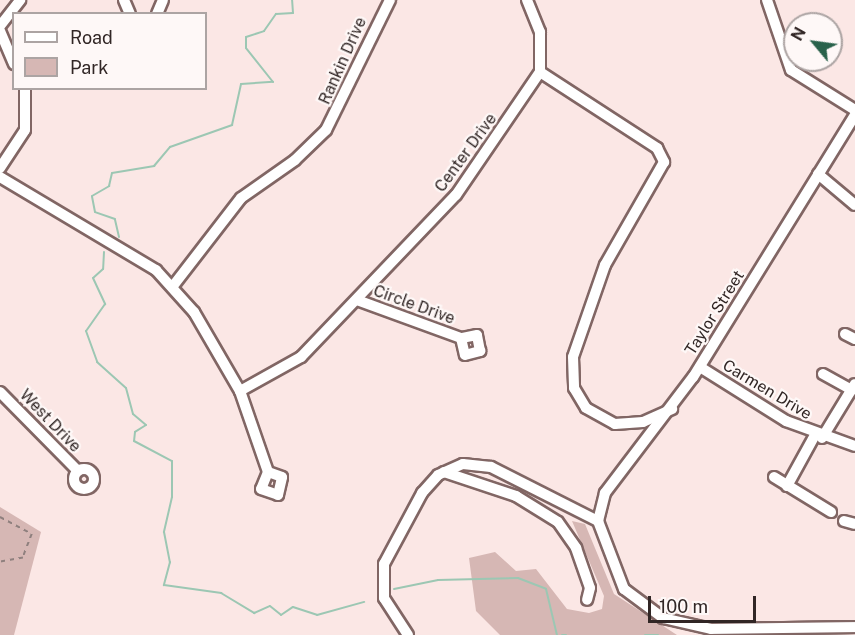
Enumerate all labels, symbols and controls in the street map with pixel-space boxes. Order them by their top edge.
legend [12,12,207,90]
north arrow [783,12,843,72]
street label: Rankin Drive [315,15,371,107]
text: N [787,24,810,44]
text: Road [70,27,113,48]
text: Park [70,57,108,78]
street label: Center Drive [431,110,501,196]
street label: Taylor Street [681,267,749,359]
street label: Circle Drive [371,281,457,329]
street label: Carmen Drive [719,356,815,424]
street label: West Drive [15,386,85,456]
scale bar [651,584,759,622]
text: 100 m [659,596,708,617]

